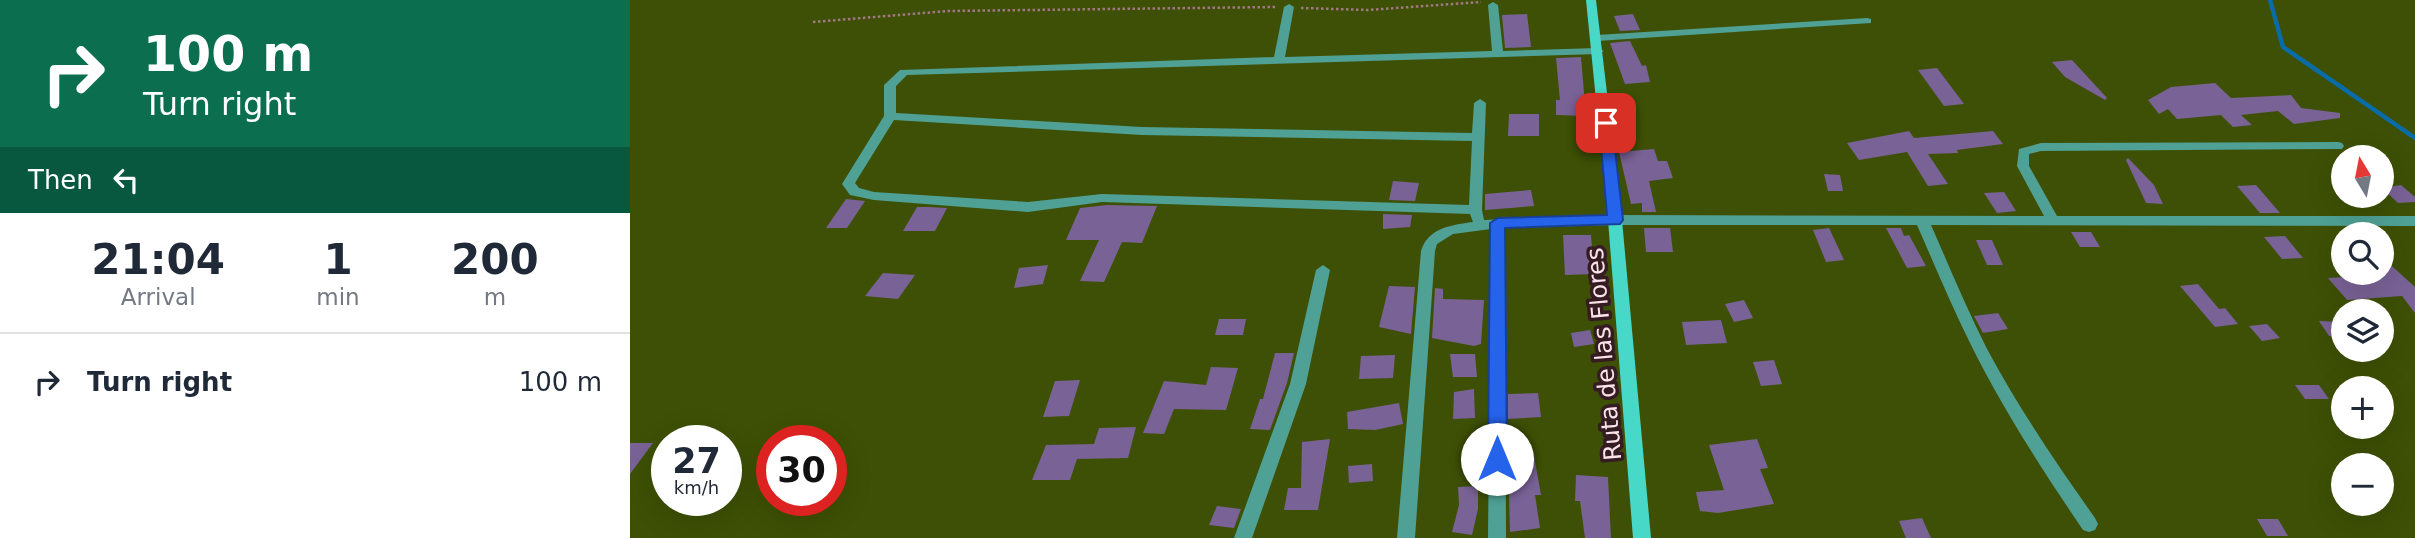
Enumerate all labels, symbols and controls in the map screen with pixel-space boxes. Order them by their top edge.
text: 100 m [143,26,313,83]
icon: right [28,28,119,119]
text: Turn right [143,85,296,123]
pin [1576,93,1636,153]
icon: arrive [1587,104,1625,142]
north arrow [2331,145,2394,208]
map controls [2331,145,2394,516]
icon: left [107,161,145,199]
text: Then [28,165,93,195]
button: search [2331,222,2394,285]
text: 21:04 [91,235,225,284]
text: 1 [323,235,353,284]
text: 200 [451,235,539,284]
street label: Ruta de las Flores [1581,246,1627,462]
text: Arrival [121,284,196,310]
text: min [316,284,360,310]
text: m [484,284,506,310]
button: layers [2331,299,2394,362]
icon: right [28,363,66,401]
text: Turn right [87,367,232,397]
text: 100 m [519,367,602,397]
button: + [2331,376,2394,439]
position arrow [1460,422,1534,496]
speed limit sign: 30 [756,425,847,516]
text: 27 [672,441,721,481]
button: − [2331,453,2394,516]
text: km/h [674,477,719,498]

